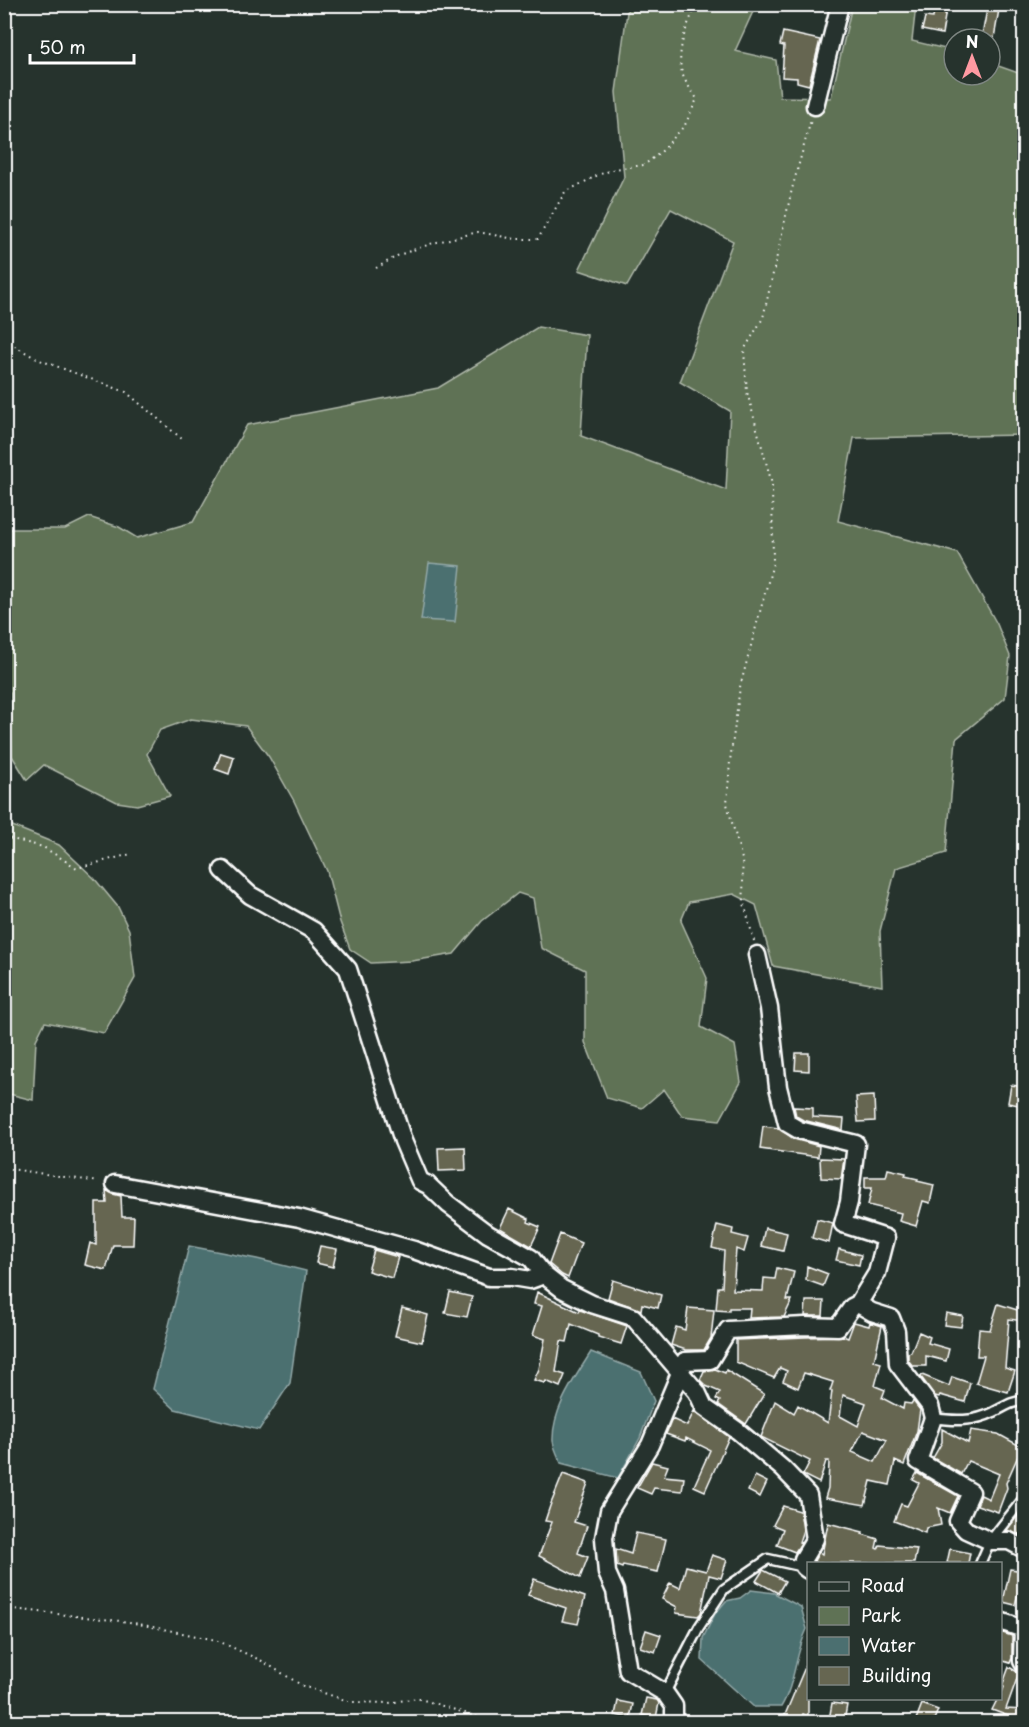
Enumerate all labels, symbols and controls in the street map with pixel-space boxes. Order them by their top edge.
scale bar [30,27,134,65]
north arrow [942,27,1002,87]
text: N [966,29,978,53]
text: 50 m [39,33,86,60]
legend [807,1562,1002,1700]
text: Road [861,1571,905,1598]
text: Park [861,1601,901,1628]
text: Water [861,1631,916,1658]
text: Building [861,1661,931,1688]

